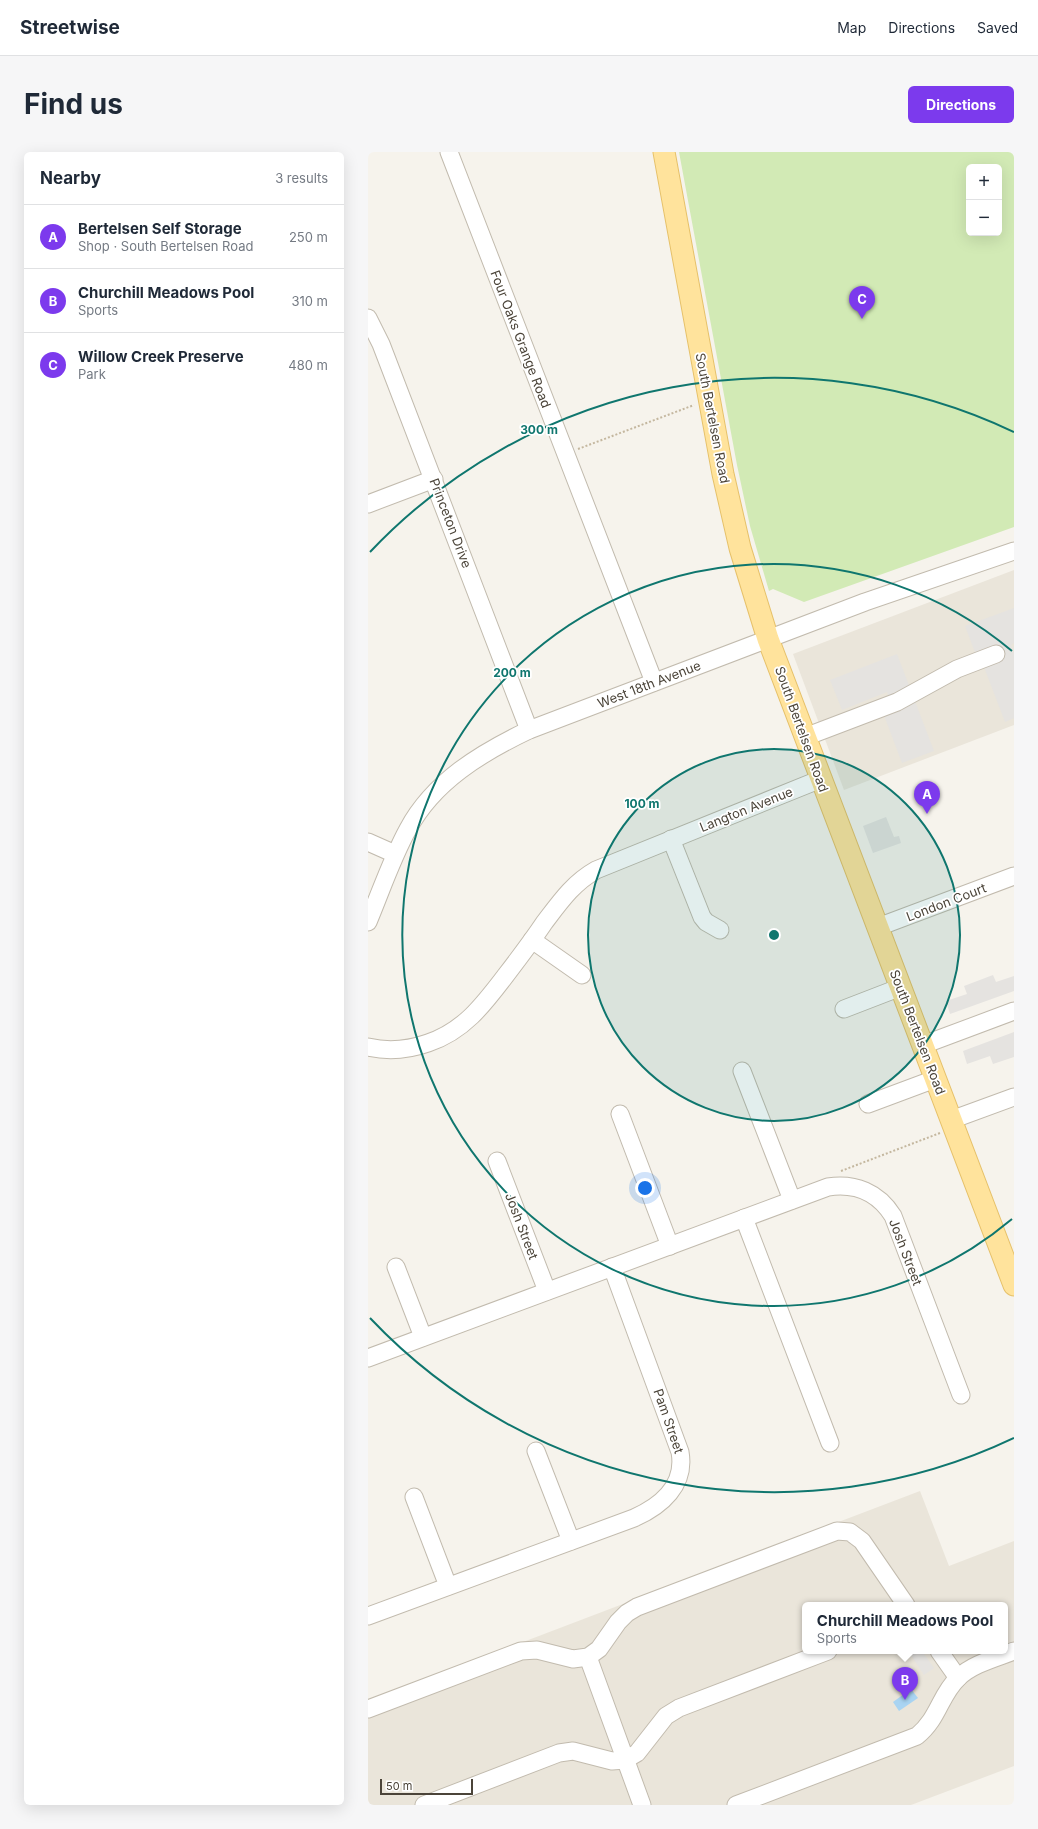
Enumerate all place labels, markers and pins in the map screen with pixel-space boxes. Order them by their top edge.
pin: C [849,286,875,319]
pin: A [914,781,940,814]
centre of rings [767,928,781,942]
pin: B [892,1667,918,1700]

